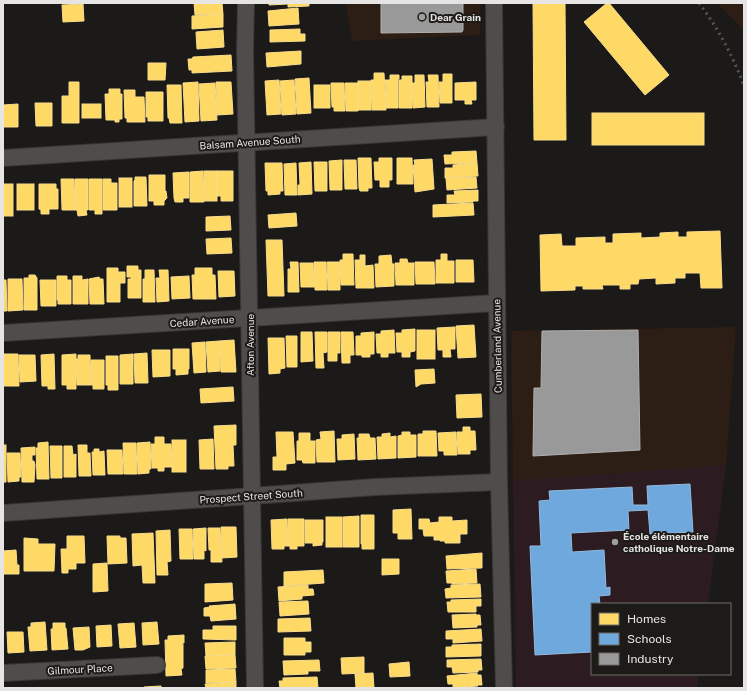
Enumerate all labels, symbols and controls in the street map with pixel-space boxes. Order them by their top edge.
place label: Dear Grain [430,11,481,23]
marker: Dear Grain [417,12,427,22]
street label: Balsam Avenue South [199,132,301,152]
street label: Cumberland Avenue [490,299,504,393]
street label: Cedar Avenue [169,313,235,329]
street label: Afton Avenue [244,314,256,376]
street label: Prospect Street South [199,486,303,506]
place label: École élémentaire catholique Notre-Dame [623,530,735,554]
marker: École élémentaire catholique Notre-Dame [610,537,620,547]
legend [591,603,731,675]
text: Homes [627,612,666,626]
text: Schools [627,632,672,646]
text: Industry [627,652,674,666]
street label: Gilmour Place [47,661,113,677]

